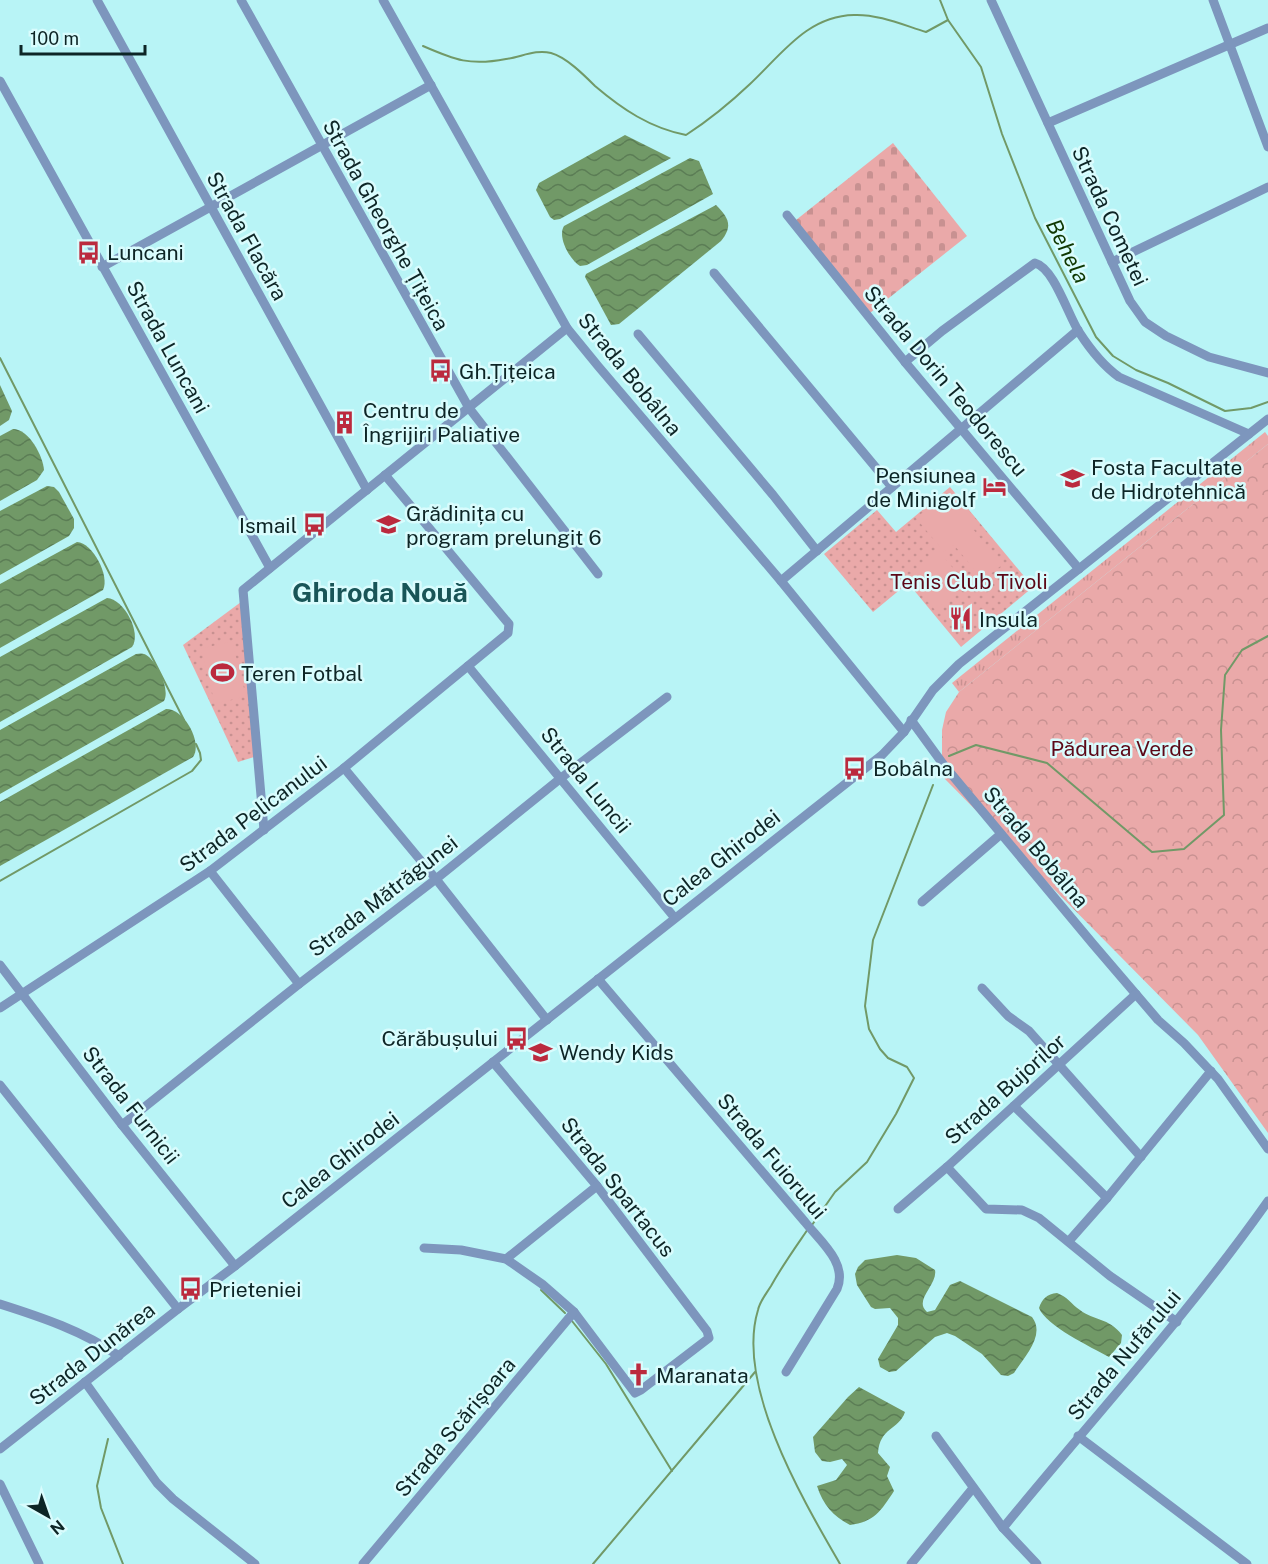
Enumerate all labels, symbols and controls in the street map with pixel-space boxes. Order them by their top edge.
scale bar [21,18,146,56]
text: 100 m [30,28,79,49]
street label: Strada Gheorghe Țițeica [318,115,454,335]
street label: Strada Cometei [1067,142,1153,290]
street label: Strada Flacăra [201,167,293,305]
water label: Behela [1041,214,1095,288]
bus stop icon: Luncani [76,239,102,265]
place label: Luncani [107,240,184,265]
street label: Strada Luncani [121,277,215,417]
street label: Strada Dorin Teodorescu [859,281,1033,481]
street label: Strada Bobâlna [573,308,687,440]
bus stop icon: Gh.Țițeica [428,358,454,384]
place label: Gh.Țițeica [459,359,556,384]
place label: Centru de Îngrijiri Paliative [362,398,520,447]
building icon: Centru de Îngrijiri Paliative [332,409,358,435]
place label: Fosta Facultate de Hidrotehnică [1091,455,1246,504]
place label: Pensiunea de Minigolf [867,463,976,512]
school or university icon: Fosta Facultate de Hidrotehnică [1060,466,1086,492]
hotel icon: Pensiunea de Minigolf [981,474,1007,500]
place label: Grădinița cu program prelungit 6 [406,501,602,550]
bus stop icon: Ismail [302,512,328,538]
school or university icon: Grădinița cu program prelungit 6 [375,512,401,538]
place label: Ismail [239,513,297,538]
park label: Tenis Club Tivoli [890,569,1048,594]
district label: Ghiroda Nouă [292,576,468,608]
restaurant icon: Insula [948,606,974,632]
place label: Insula [979,607,1038,632]
sports icon: Teren Fotbal [210,660,236,686]
place label: Teren Fotbal [241,661,363,686]
street label: Strada Luncii [536,722,636,838]
park label: Pădurea Verde [1050,736,1194,761]
street label: Strada Pelicanului [174,750,332,878]
bus stop icon: Bobâlna [842,755,868,781]
place label: Bobâlna [873,756,953,781]
street label: Strada Bobâlna [978,781,1094,913]
street label: Calea Ghirodei [657,804,785,912]
street label: Strada Mătrăgunei [304,830,462,962]
bus stop icon: Cărăbușului [503,1025,529,1051]
place label: Cărăbușului [381,1026,498,1051]
street label: Strada Bujorilor [940,1028,1070,1150]
school or university icon: Wendy Kids [528,1039,554,1065]
place label: Wendy Kids [559,1040,674,1065]
street label: Strada Furnicii [77,1041,185,1169]
street label: Strada Fuiorului [712,1088,832,1224]
street label: Calea Ghirodei [276,1106,404,1214]
street label: Strada Spartacus [556,1112,680,1262]
bus stop icon: Prieteniei [178,1276,204,1302]
place label: Prieteniei [209,1277,301,1302]
street label: Strada Nufărului [1062,1285,1186,1425]
street label: Strada Dunărea [24,1297,160,1411]
street label: Strada Scărișoara [389,1352,521,1502]
church icon: Maranata [625,1362,651,1388]
place label: Maranata [656,1363,749,1388]
north arrow [18,1486,78,1546]
text: N [46,1516,68,1538]

